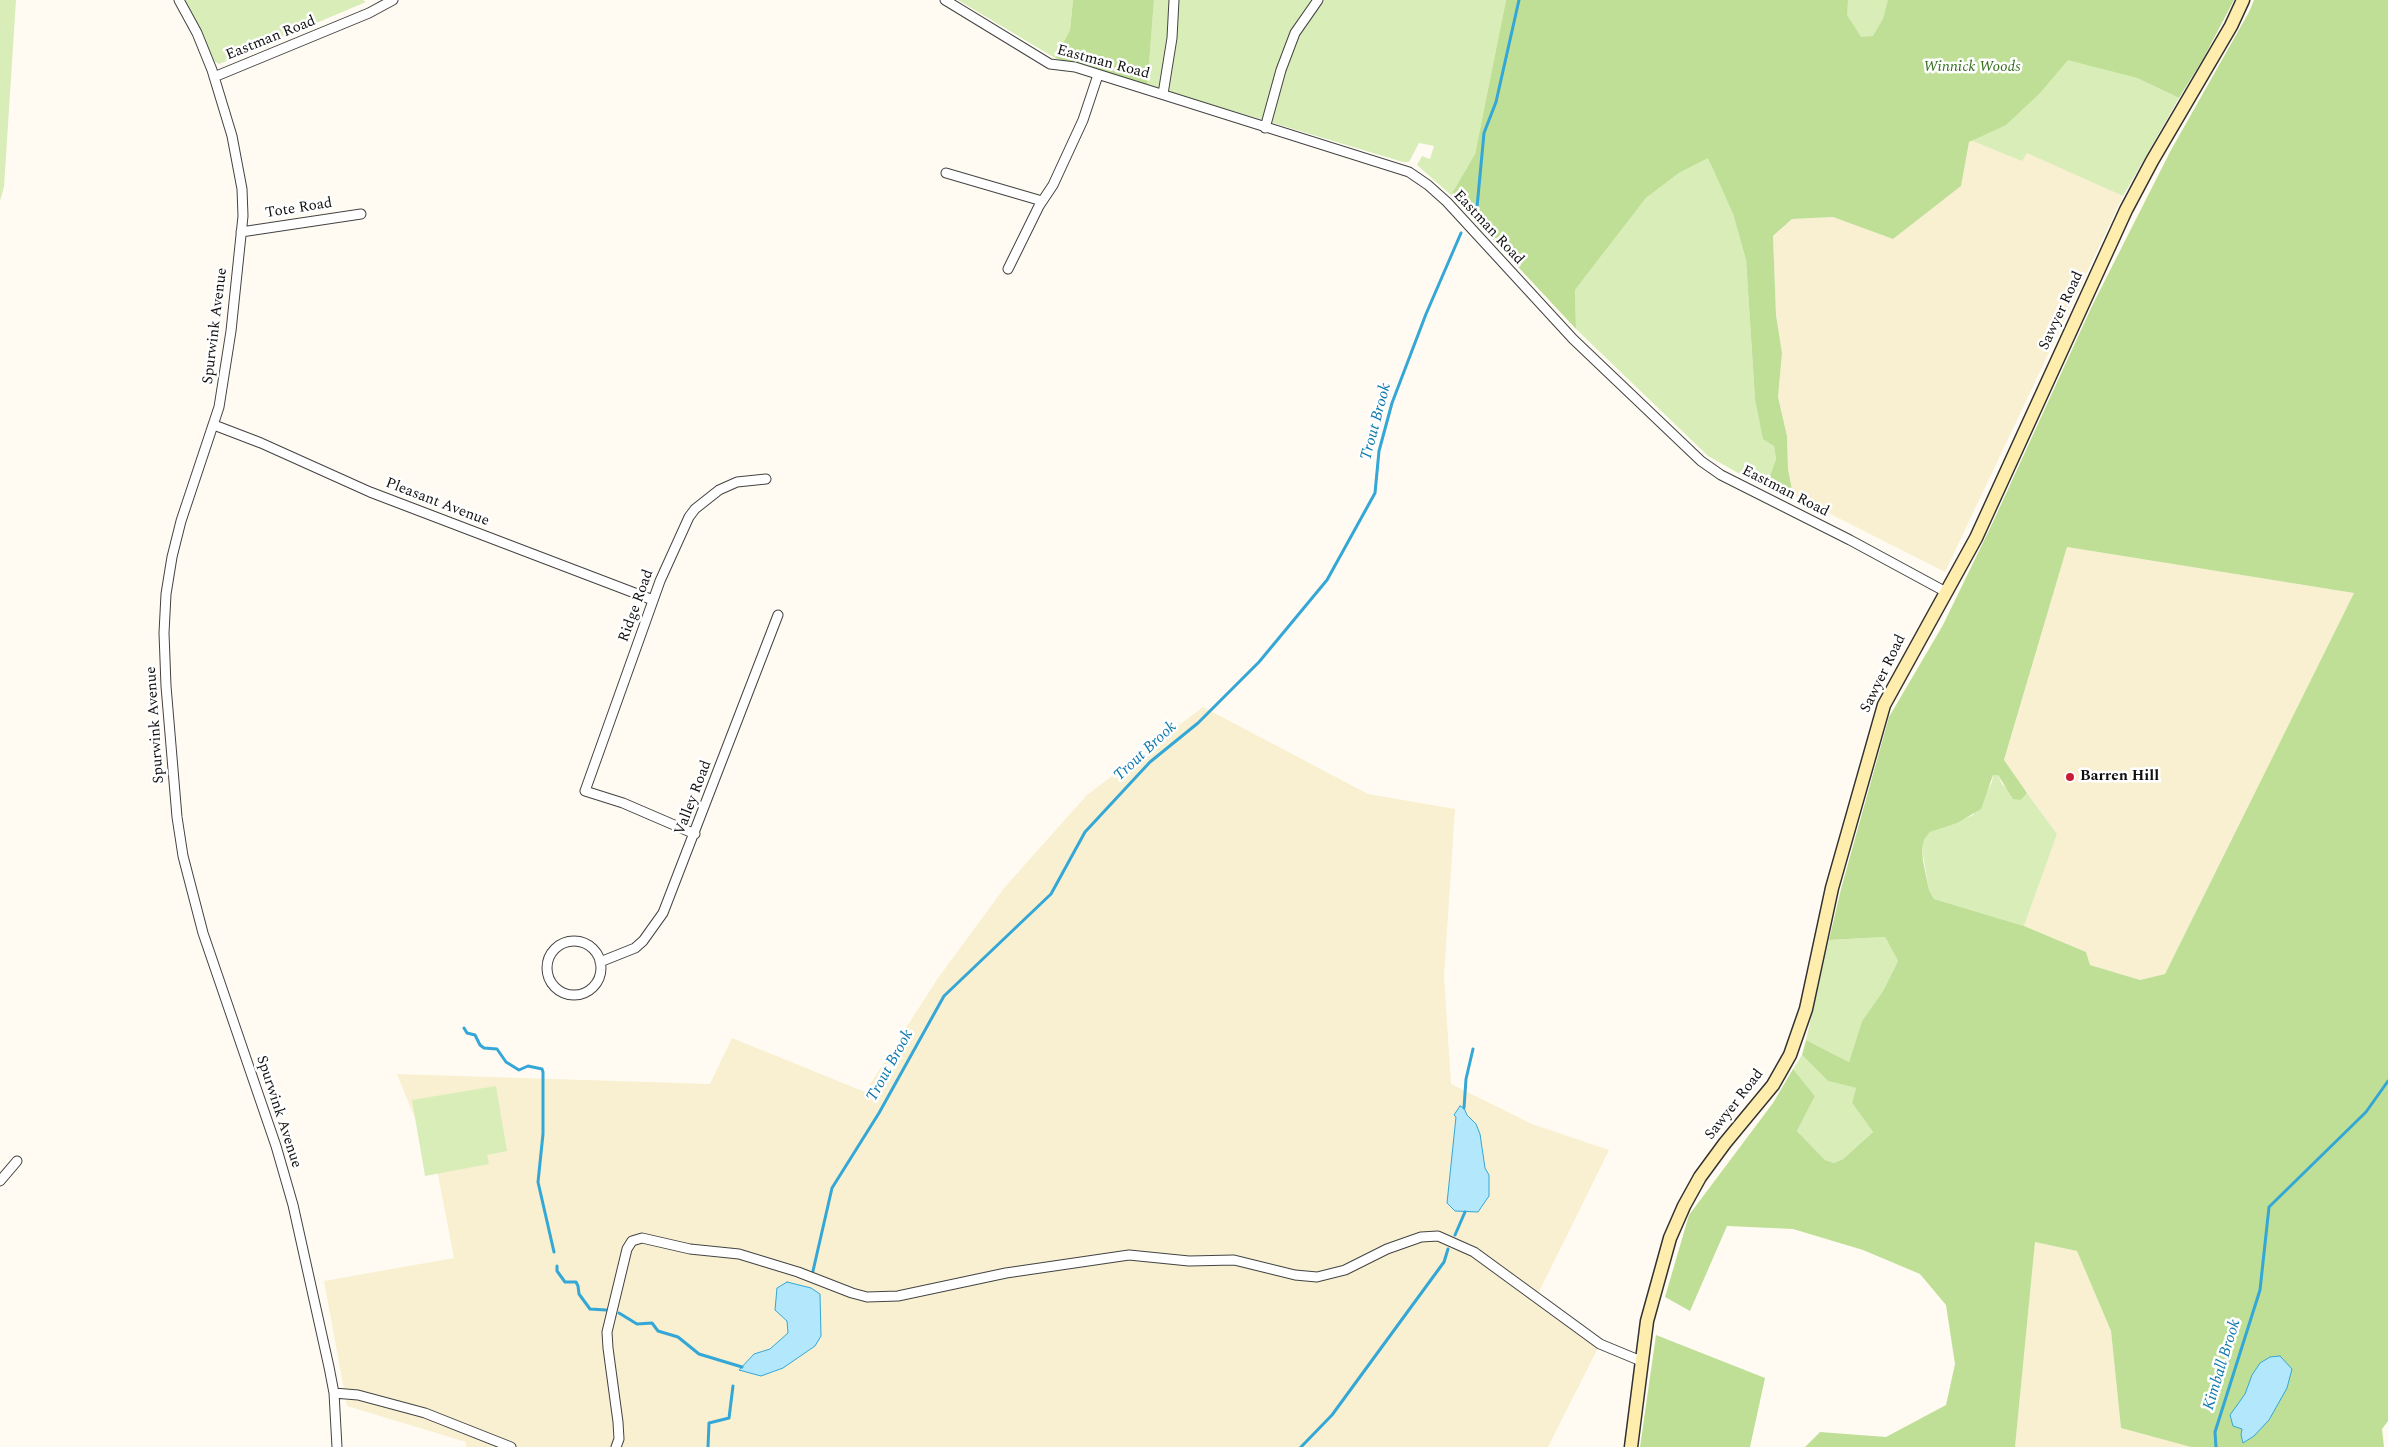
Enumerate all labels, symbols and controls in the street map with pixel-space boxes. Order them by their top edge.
street label: Eastman Road [223,13,319,65]
street label: Eastman Road [1055,42,1151,84]
park label: Winnick Woods [1923,59,2021,77]
street label: Eastman Road [1449,187,1527,269]
street label: Tote Road [264,195,334,223]
street label: Spurwink Avenue [200,267,232,385]
street label: Sawyer Road [2036,269,2088,353]
water label: Trout Brook [1357,381,1397,463]
street label: Eastman Road [1738,462,1832,522]
street label: Pleasant Avenue [383,475,491,531]
street label: Ridge Road [616,567,658,645]
street label: Sawyer Road [1857,632,1911,716]
street label: Spurwink Avenue [143,666,169,784]
water label: Trout Brook [1110,718,1182,786]
street label: Valley Road [672,758,716,838]
place label: Barren Hill [2080,768,2159,786]
marker: Barren Hill [2064,771,2076,783]
water label: Trout Brook [863,1027,919,1105]
street label: Spurwink Avenue [251,1053,305,1171]
street label: Sawyer Road [1702,1066,1768,1144]
water label: Kimball Brook [2200,1317,2246,1413]

